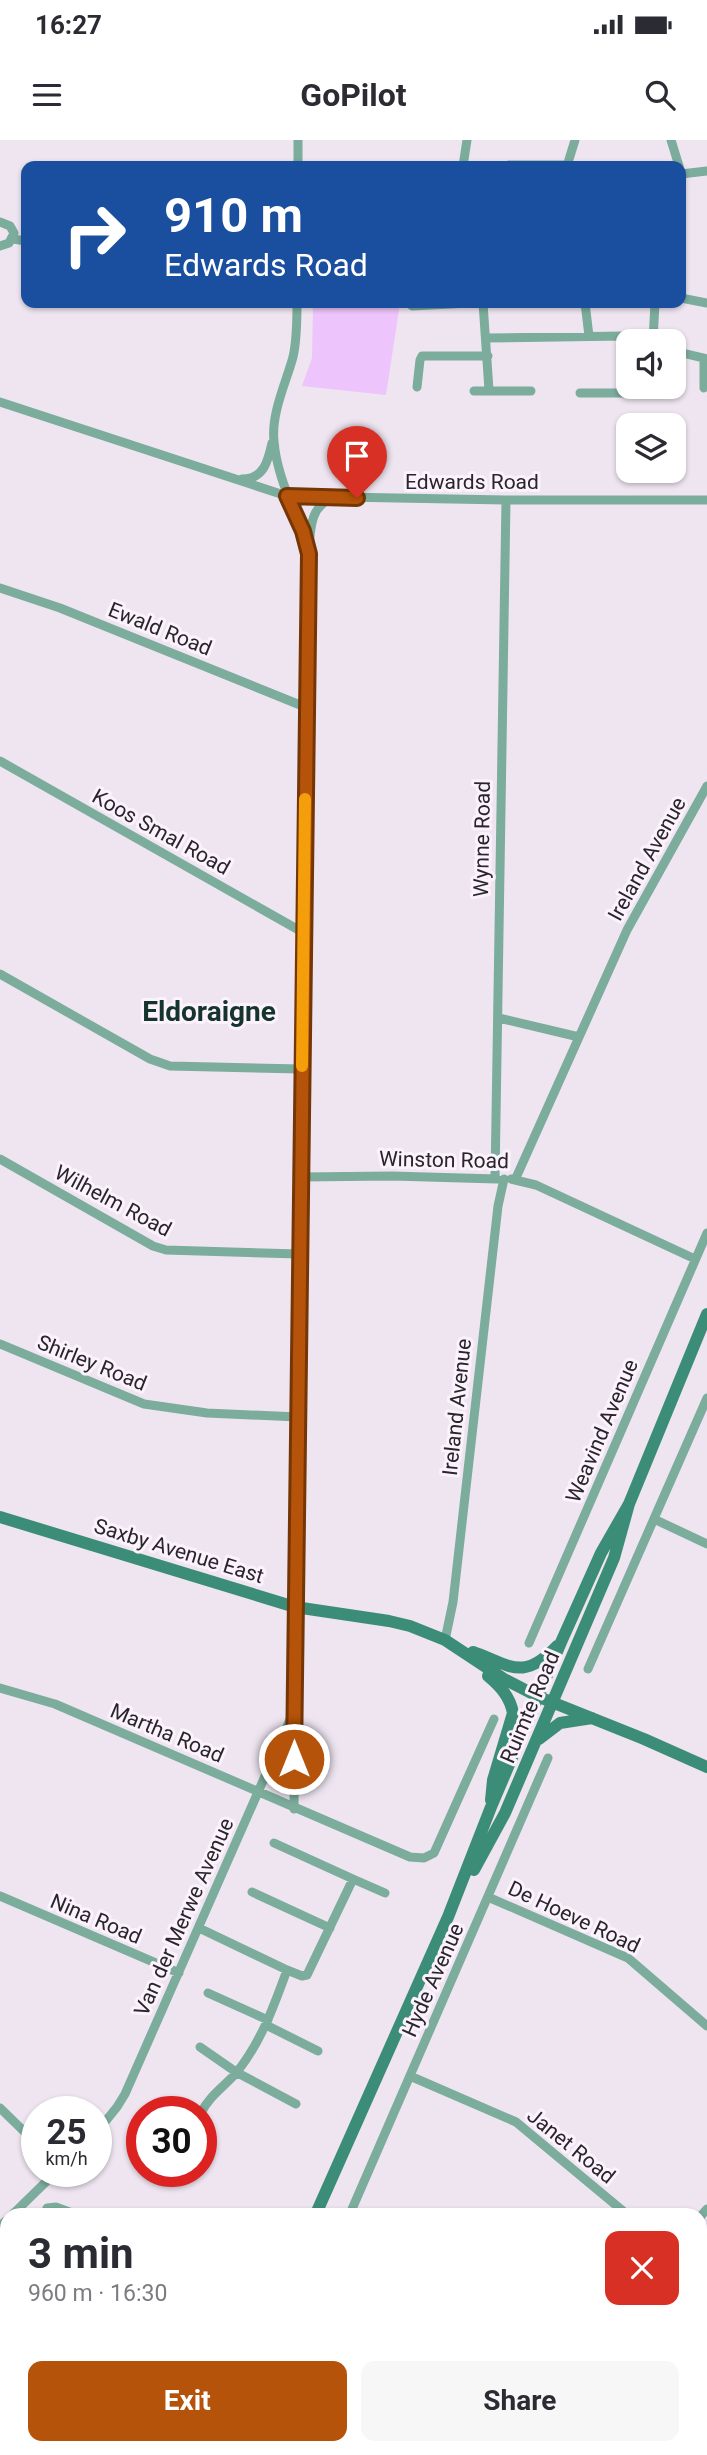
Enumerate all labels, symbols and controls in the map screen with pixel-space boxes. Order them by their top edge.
text: 16:27 [35,10,102,40]
icon: menu [28,76,66,114]
text: GoPilot [300,76,407,114]
icon: search [641,76,679,114]
text: 910 m [164,187,303,244]
icon: right [49,189,140,280]
text: Edwards Road [164,246,368,284]
map controls [616,329,686,483]
button: sound [616,329,686,399]
button: layers [616,413,686,483]
pin [327,426,387,498]
icon: arrive [338,437,376,475]
street label: Edwards Road [405,470,539,494]
street label: Ewald Road [105,597,215,661]
street label: Wynne Road [469,781,495,897]
street label: Koos Smal Road [88,784,234,880]
street label: Ireland Avenue [603,793,691,925]
district label: Eldoraigne [142,995,276,1028]
street label: Winston Road [379,1147,509,1173]
street label: Wilhelm Road [51,1160,175,1242]
street label: Shirley Road [34,1330,150,1396]
street label: Ireland Avenue [438,1337,476,1477]
street label: Weavind Avenue [561,1356,643,1506]
street label: Saxby Avenue East [91,1514,267,1588]
street label: Ruimte Road [496,1647,564,1767]
street label: Martha Road [107,1698,227,1768]
position arrow [257,1722,331,1796]
street label: Van der Merwe Avenue [130,1814,238,2020]
street label: De Hoeve Road [504,1876,644,1958]
street label: Nina Road [47,1889,145,1949]
street label: Hyde Avenue [397,1920,469,2040]
speed limit sign: 30 [126,2096,217,2187]
street label: Janet Road [522,2103,620,2189]
text: 25 [46,2112,87,2153]
text: km/h [45,2148,88,2169]
text: 3 min [28,2229,134,2278]
button: close [605,2231,679,2305]
text: 960 m · 16:30 [28,2280,167,2307]
button: Exit [28,2361,347,2441]
button: Share [361,2361,679,2441]

